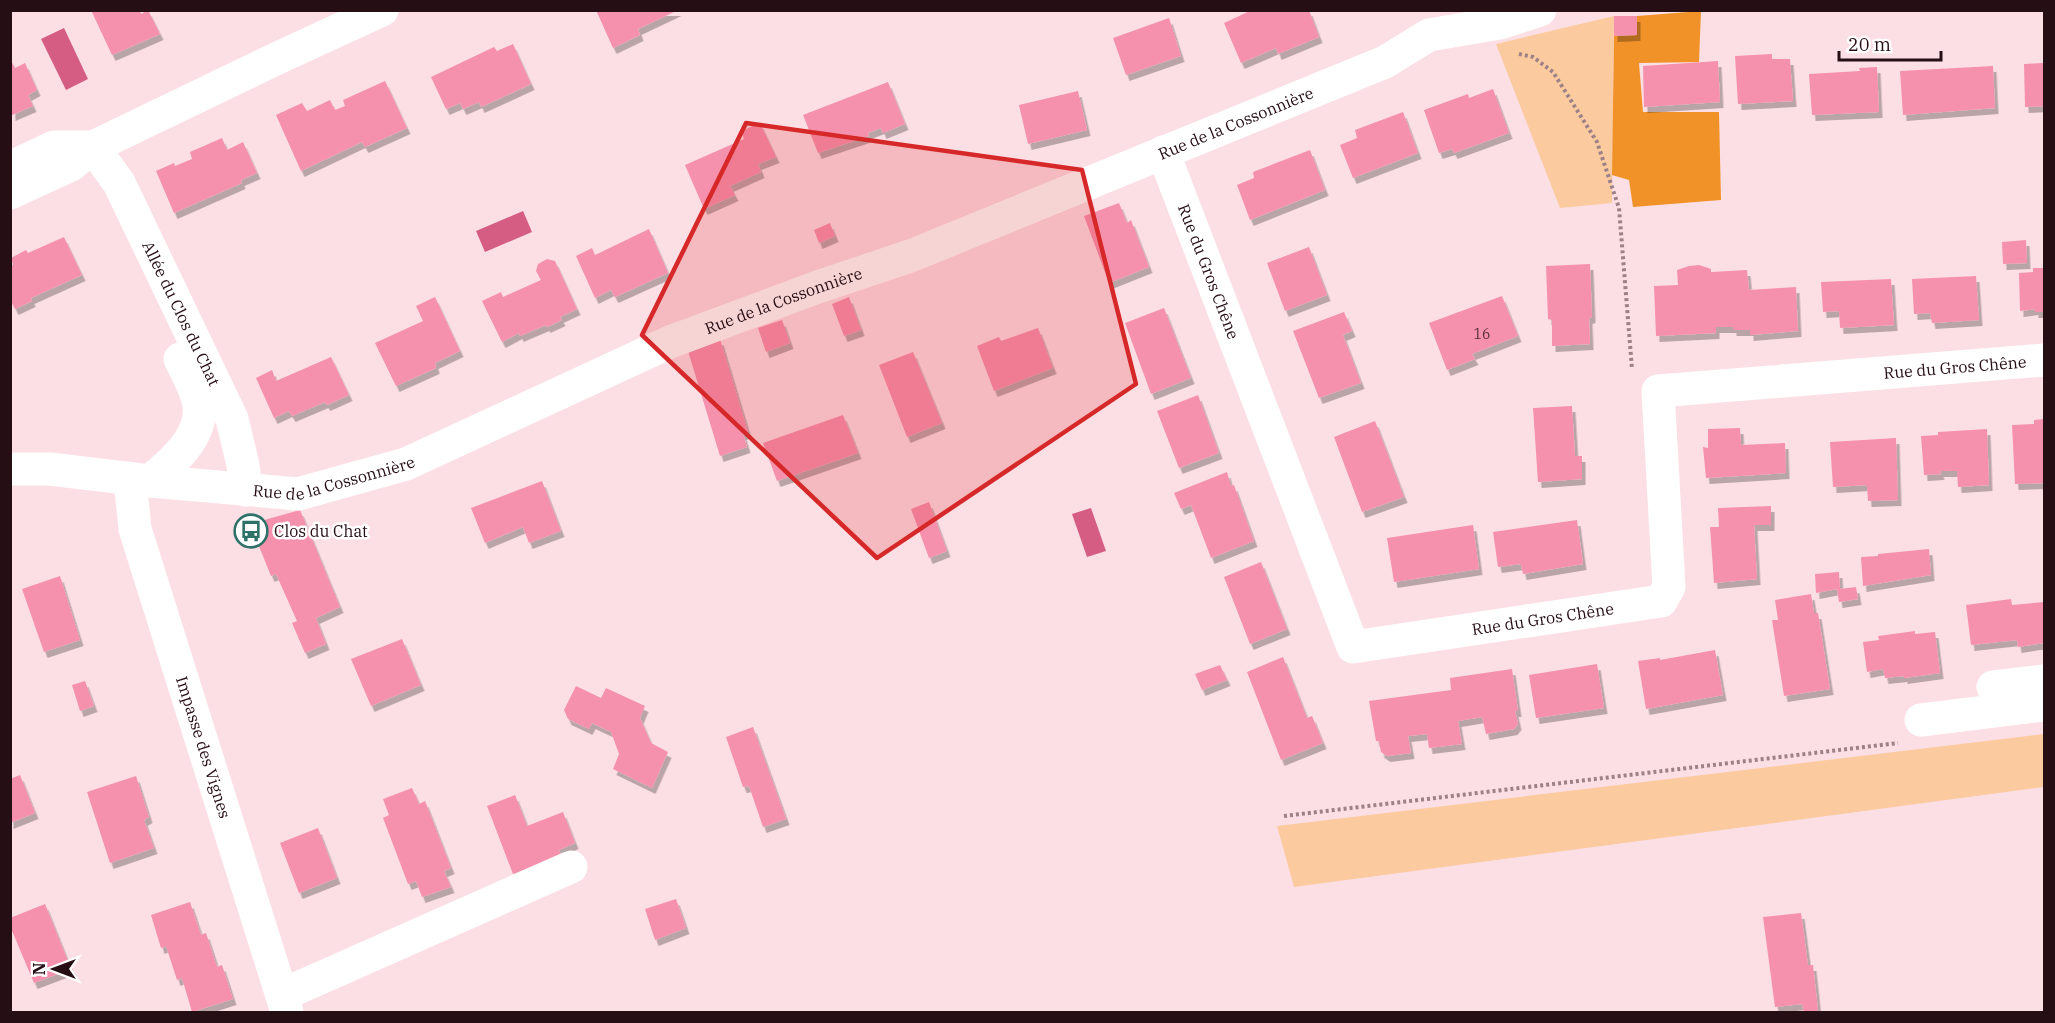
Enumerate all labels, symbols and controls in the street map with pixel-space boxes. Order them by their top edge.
scale bar [1839,24,1941,62]
text: 20 m [1848,33,1891,56]
street label: Rue de la Cossonnière [1155,82,1316,164]
street label: Rue du Gros Chêne [1174,201,1244,342]
street label: Allée du Clos du Chat [138,238,225,389]
street label: Rue de la Cossonnière [702,263,865,338]
house number: 16 [1474,325,1490,343]
street label: Rue du Gros Chêne [1883,351,2027,383]
street label: Rue de la Cossonnière [252,451,418,504]
bus stop icon: Clos du Chat [233,513,269,549]
place label: Clos du Chat [274,521,368,541]
street label: Rue du Gros Chêne [1470,598,1615,639]
street label: Impasse des Vignes [172,674,235,821]
north arrow [24,939,84,999]
text: N [29,963,49,975]

